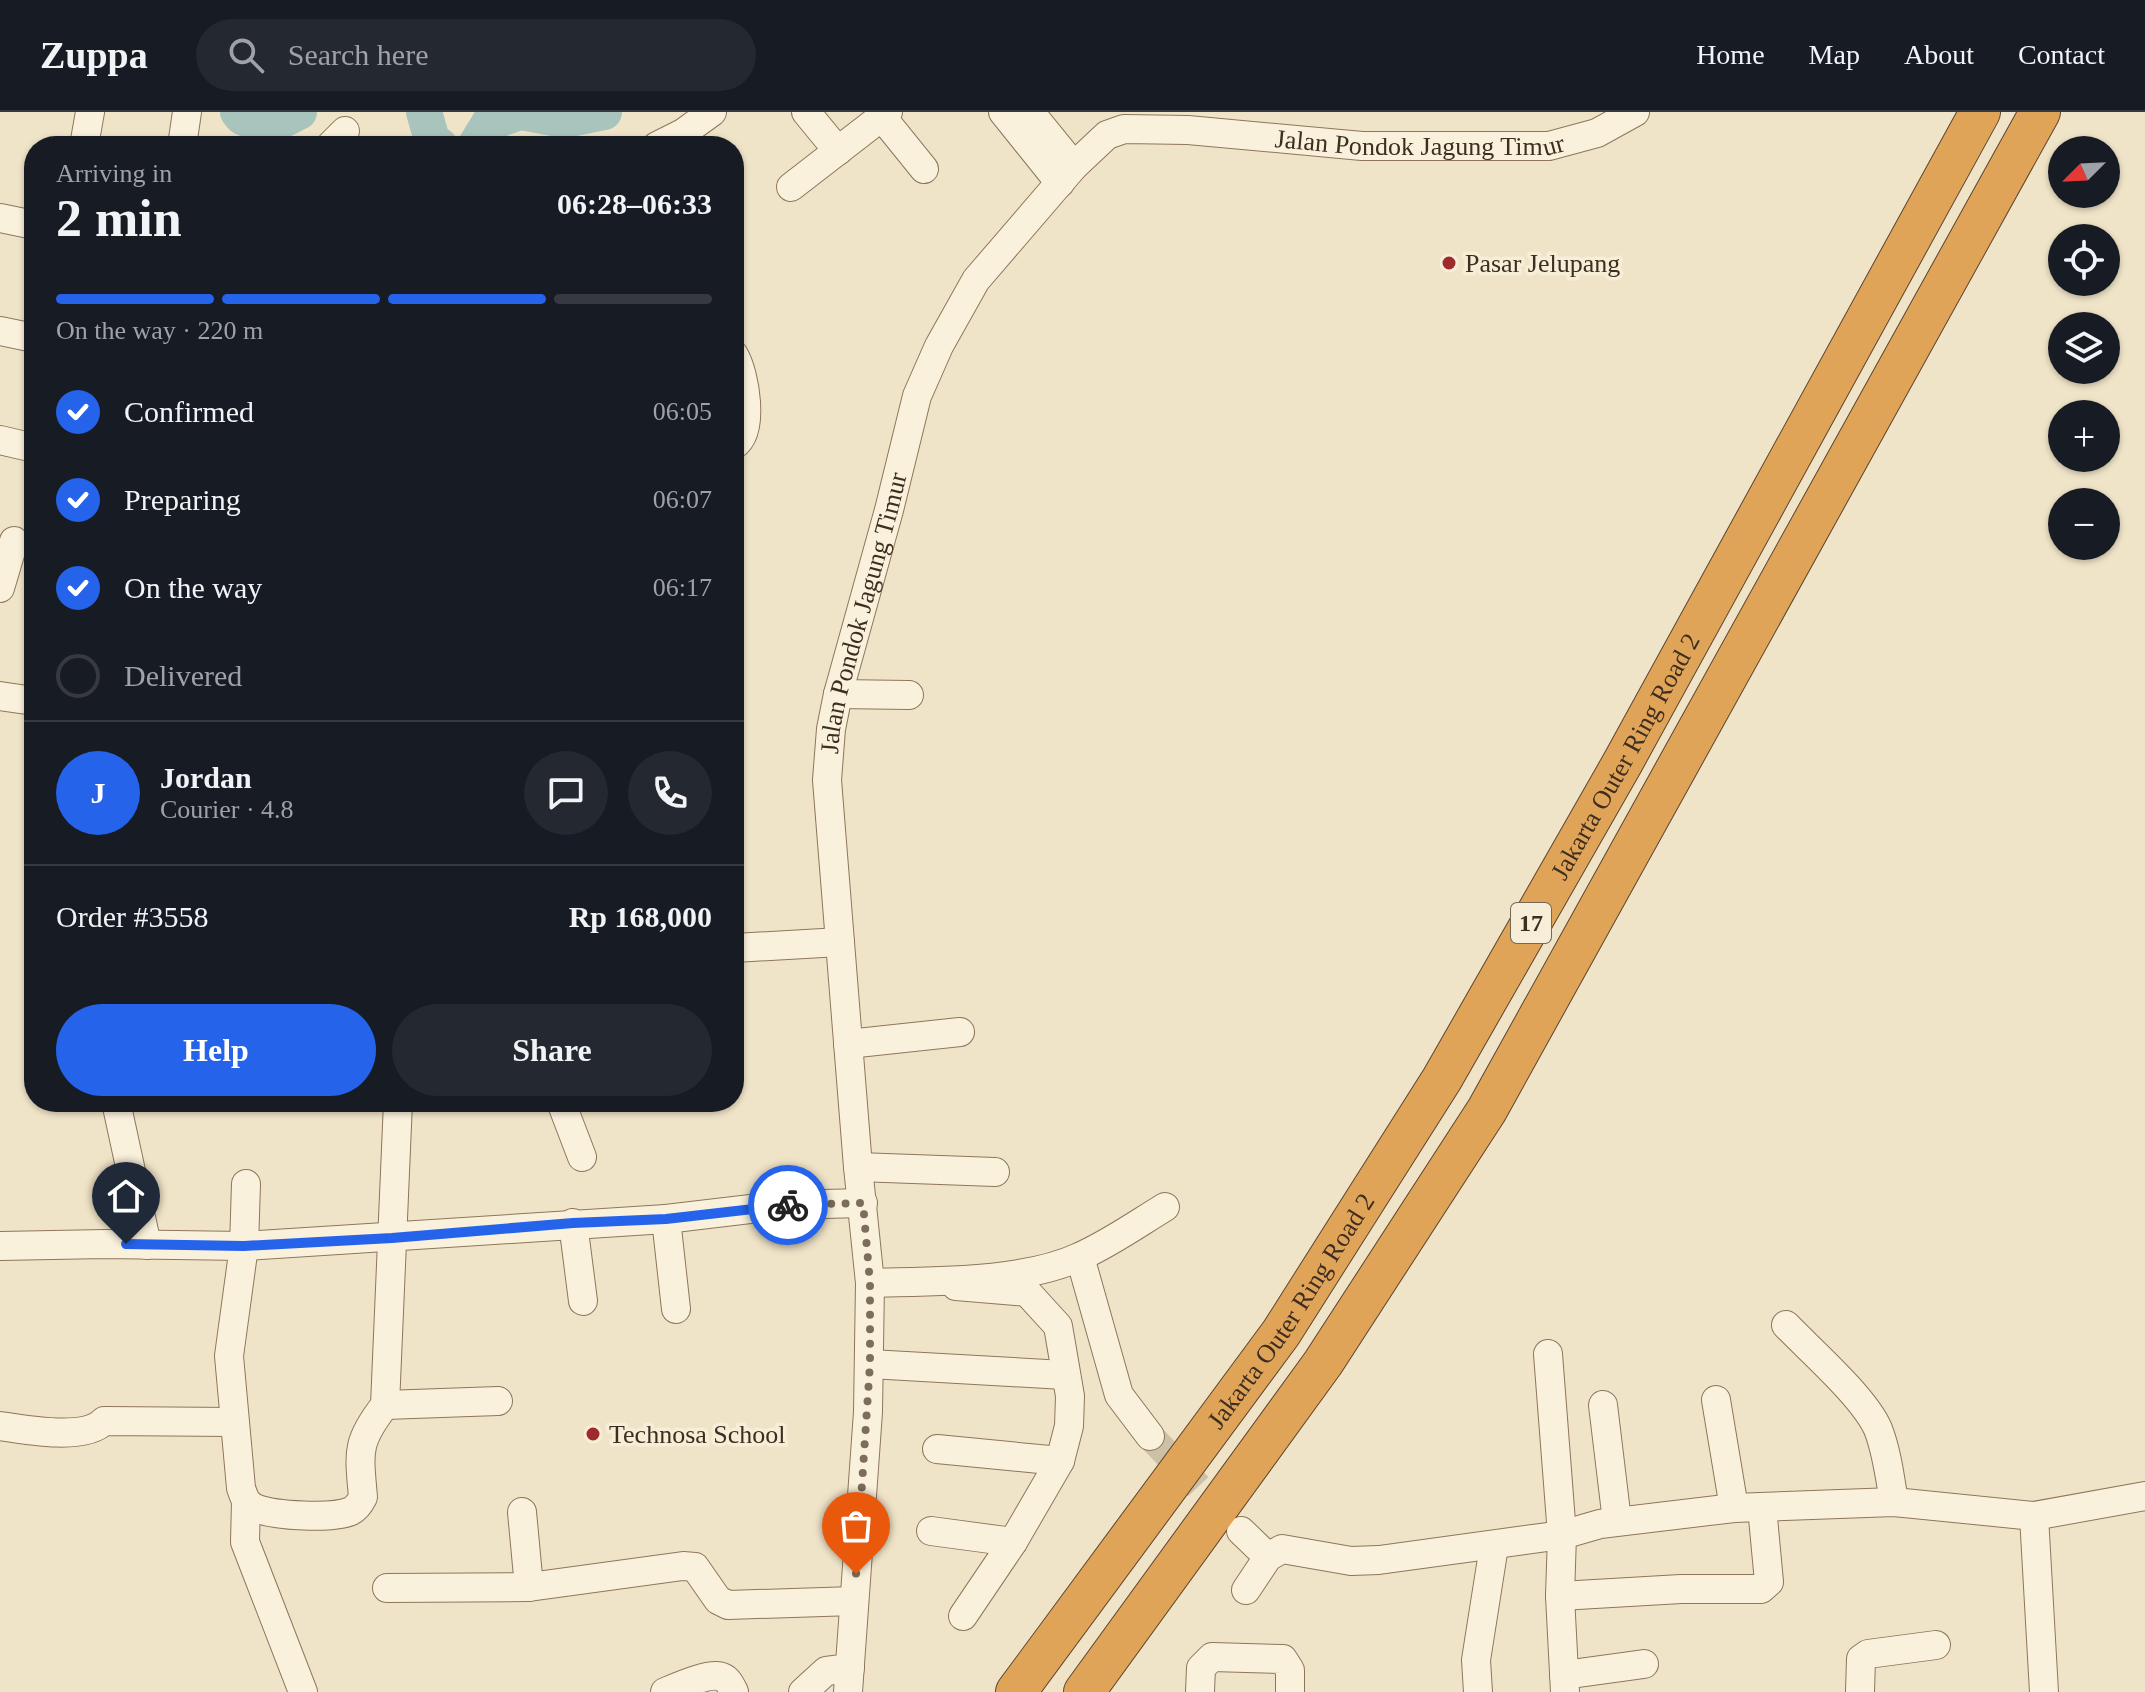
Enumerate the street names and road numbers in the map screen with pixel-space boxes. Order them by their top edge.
street label: Jalan Pondok Jagung Timur [1274,124,1568,162]
street label: Jalan Pondok Jagung Timur [815,469,913,755]
street label: Jakarta Outer Ring Road 2 [1545,628,1706,885]
road number: 17 [1511,903,1551,943]
street label: Jakarta Outer Ring Road 2 [1201,1188,1381,1434]

